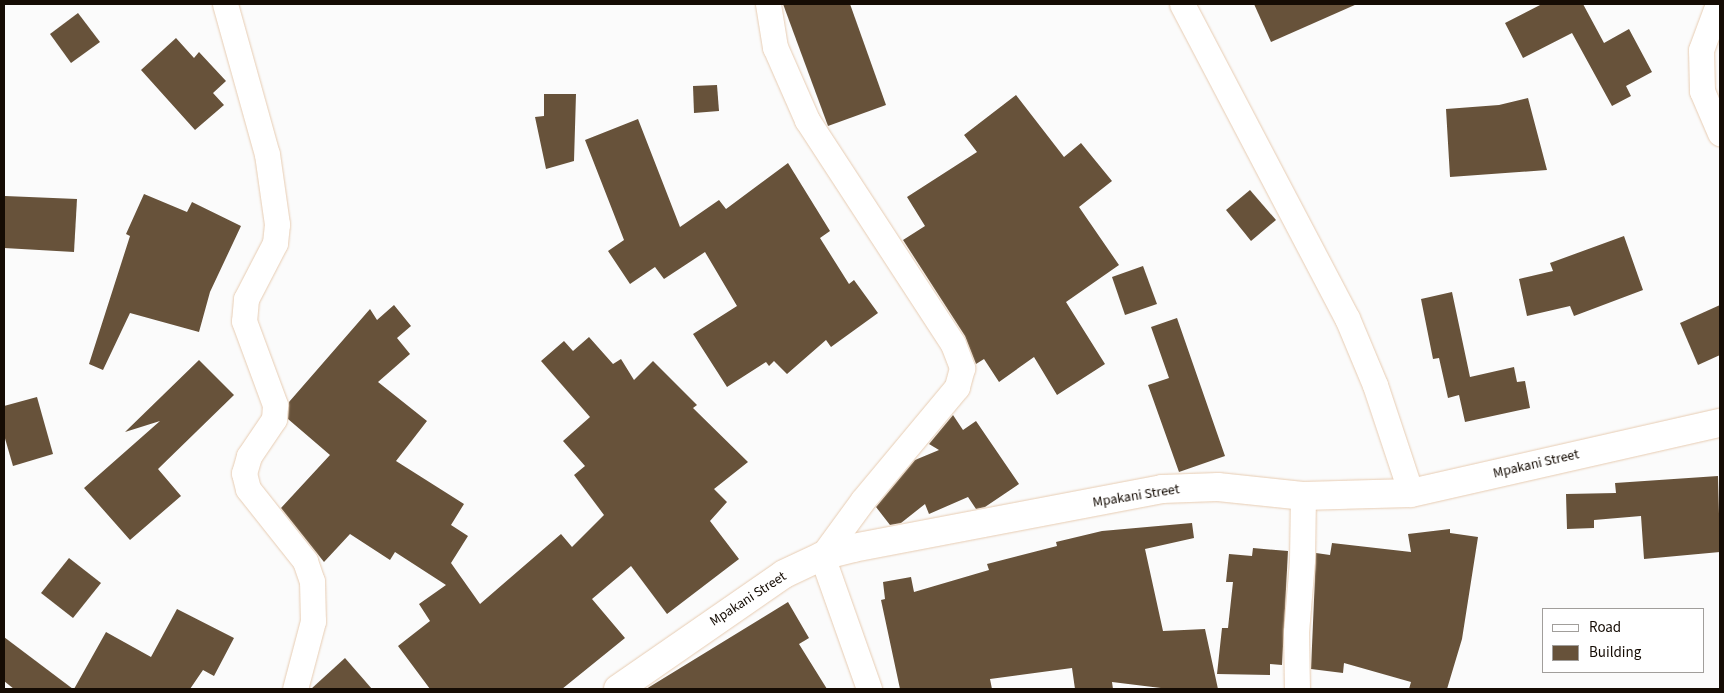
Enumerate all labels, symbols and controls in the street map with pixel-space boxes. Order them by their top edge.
street label: Mpakani Street [1491,446,1581,482]
street label: Mpakani Street [1091,481,1181,511]
street label: Mpakani Street [707,568,789,630]
legend [1542,608,1704,673]
text: Road [1589,617,1621,638]
text: Building [1589,642,1641,663]

